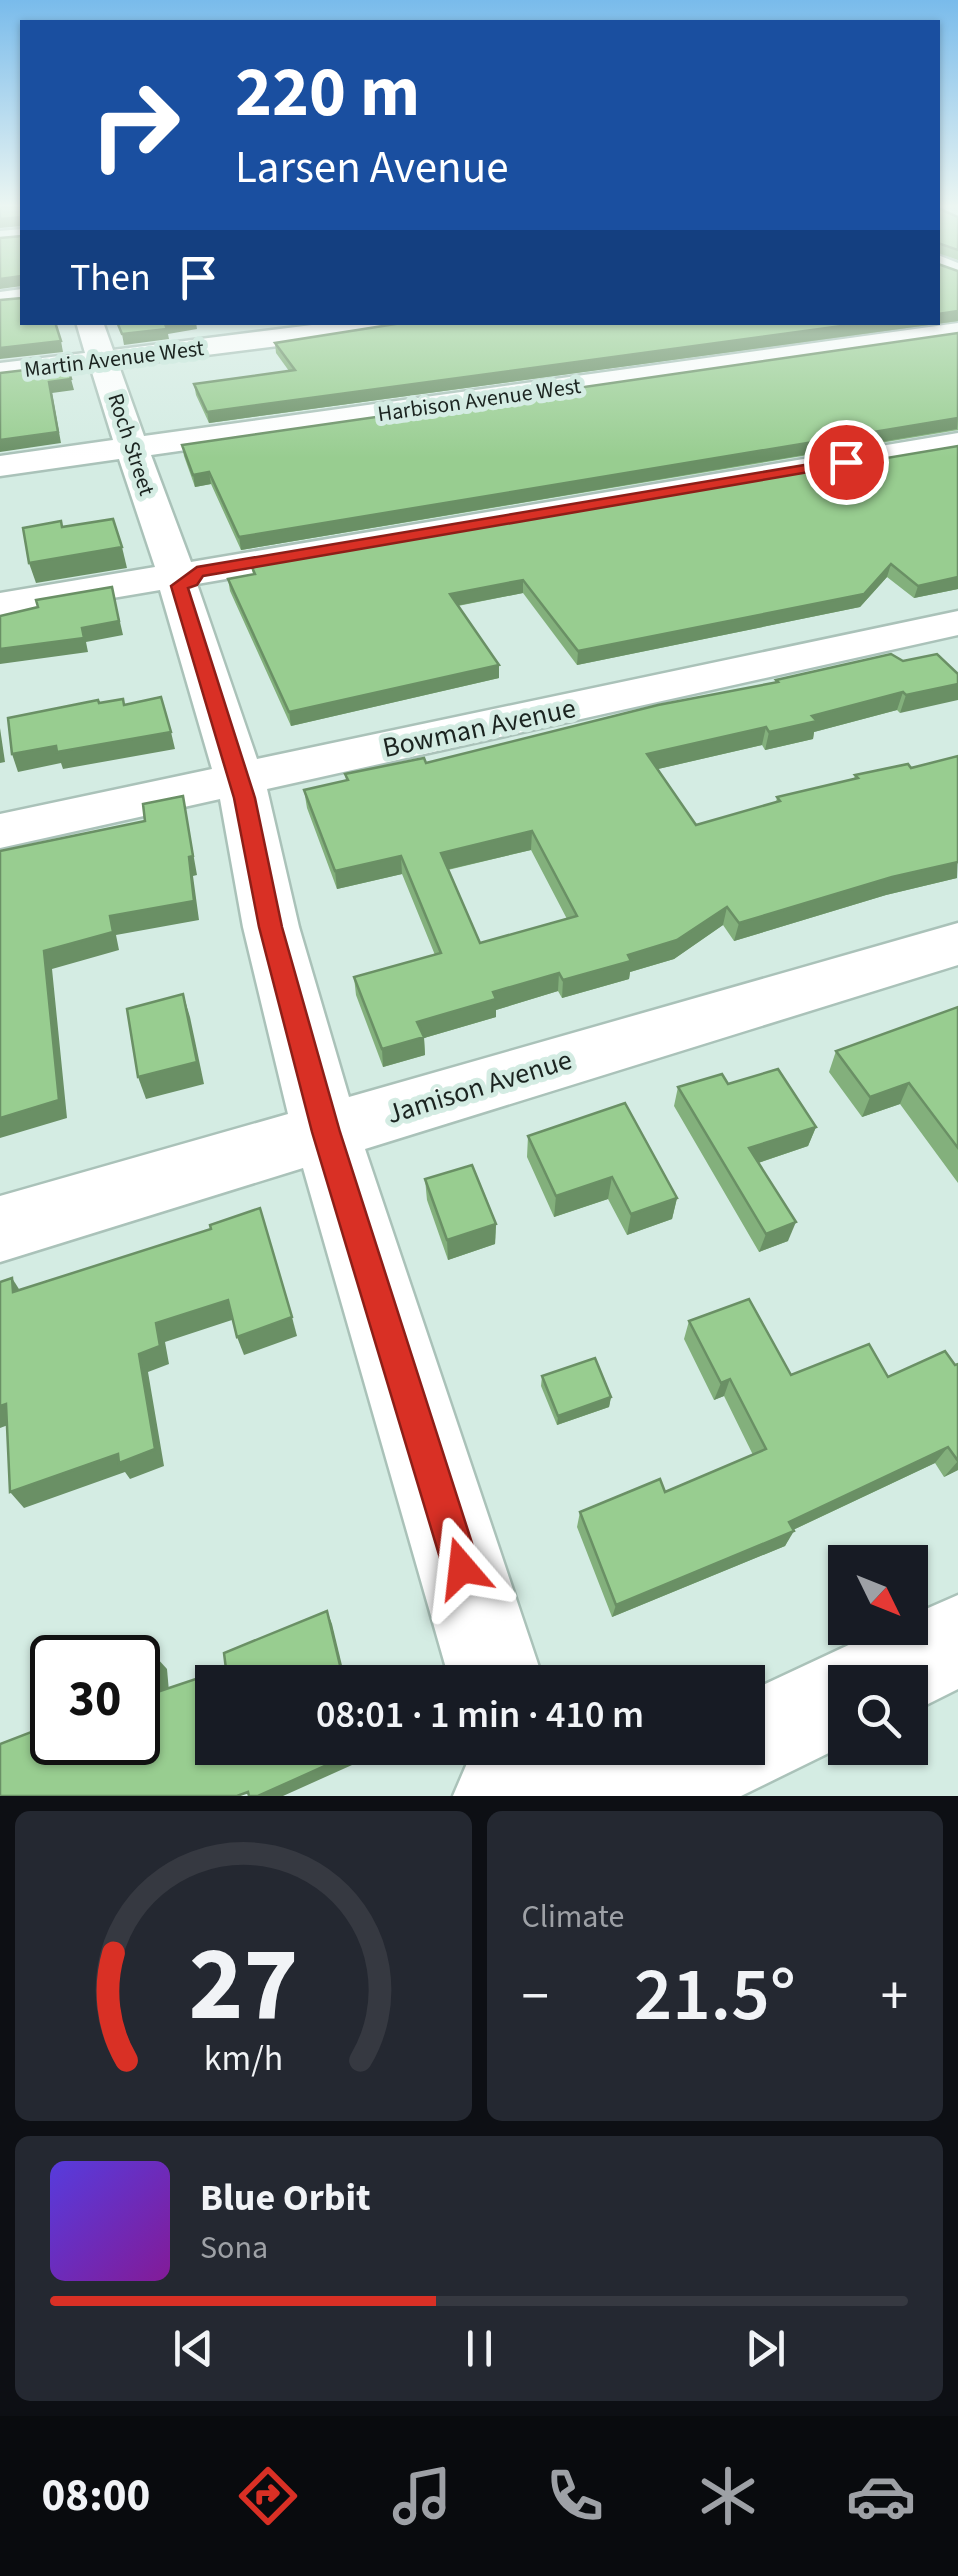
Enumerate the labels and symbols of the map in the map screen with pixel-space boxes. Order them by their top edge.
street label: Martin Avenue West [23,332,206,386]
street label: Harbison Avenue West [375,370,583,430]
street label: Roch Street [99,389,163,500]
pin [804,420,889,505]
street label: Bowman Avenue [379,688,579,768]
street label: Jamison Avenue [382,1040,577,1134]
position arrow [410,1516,514,1620]
north arrow [828,1545,928,1645]
speed limit sign: 30 [30,1635,160,1765]

